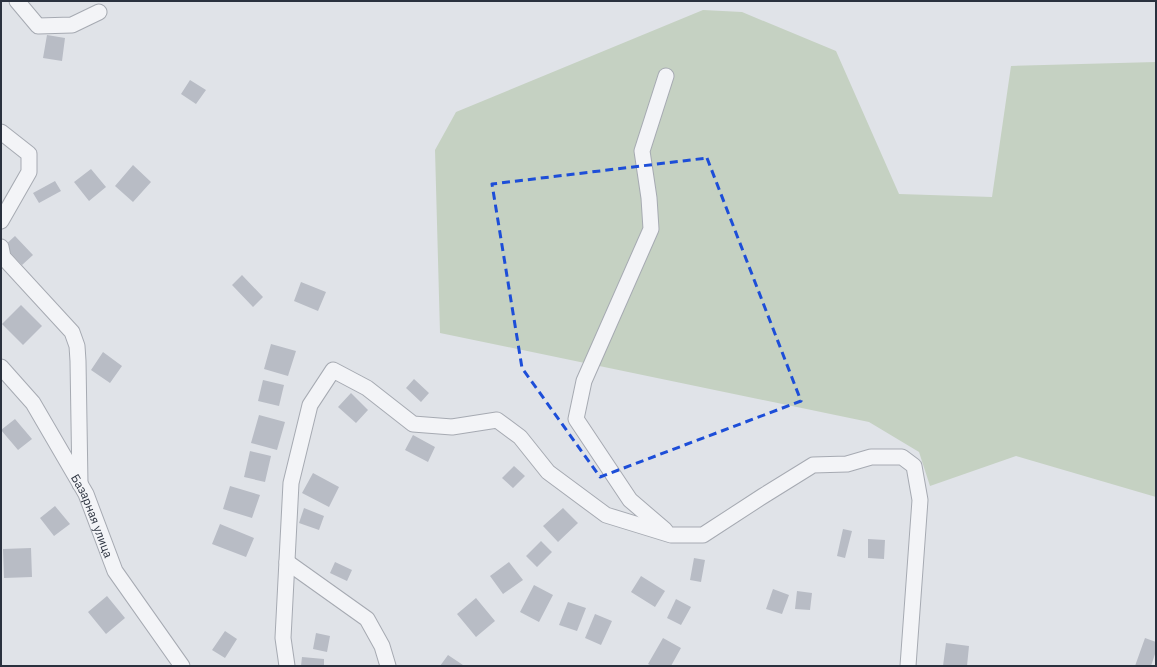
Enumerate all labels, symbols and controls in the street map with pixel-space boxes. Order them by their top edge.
street label: Базарная улица [68,471,117,560]

